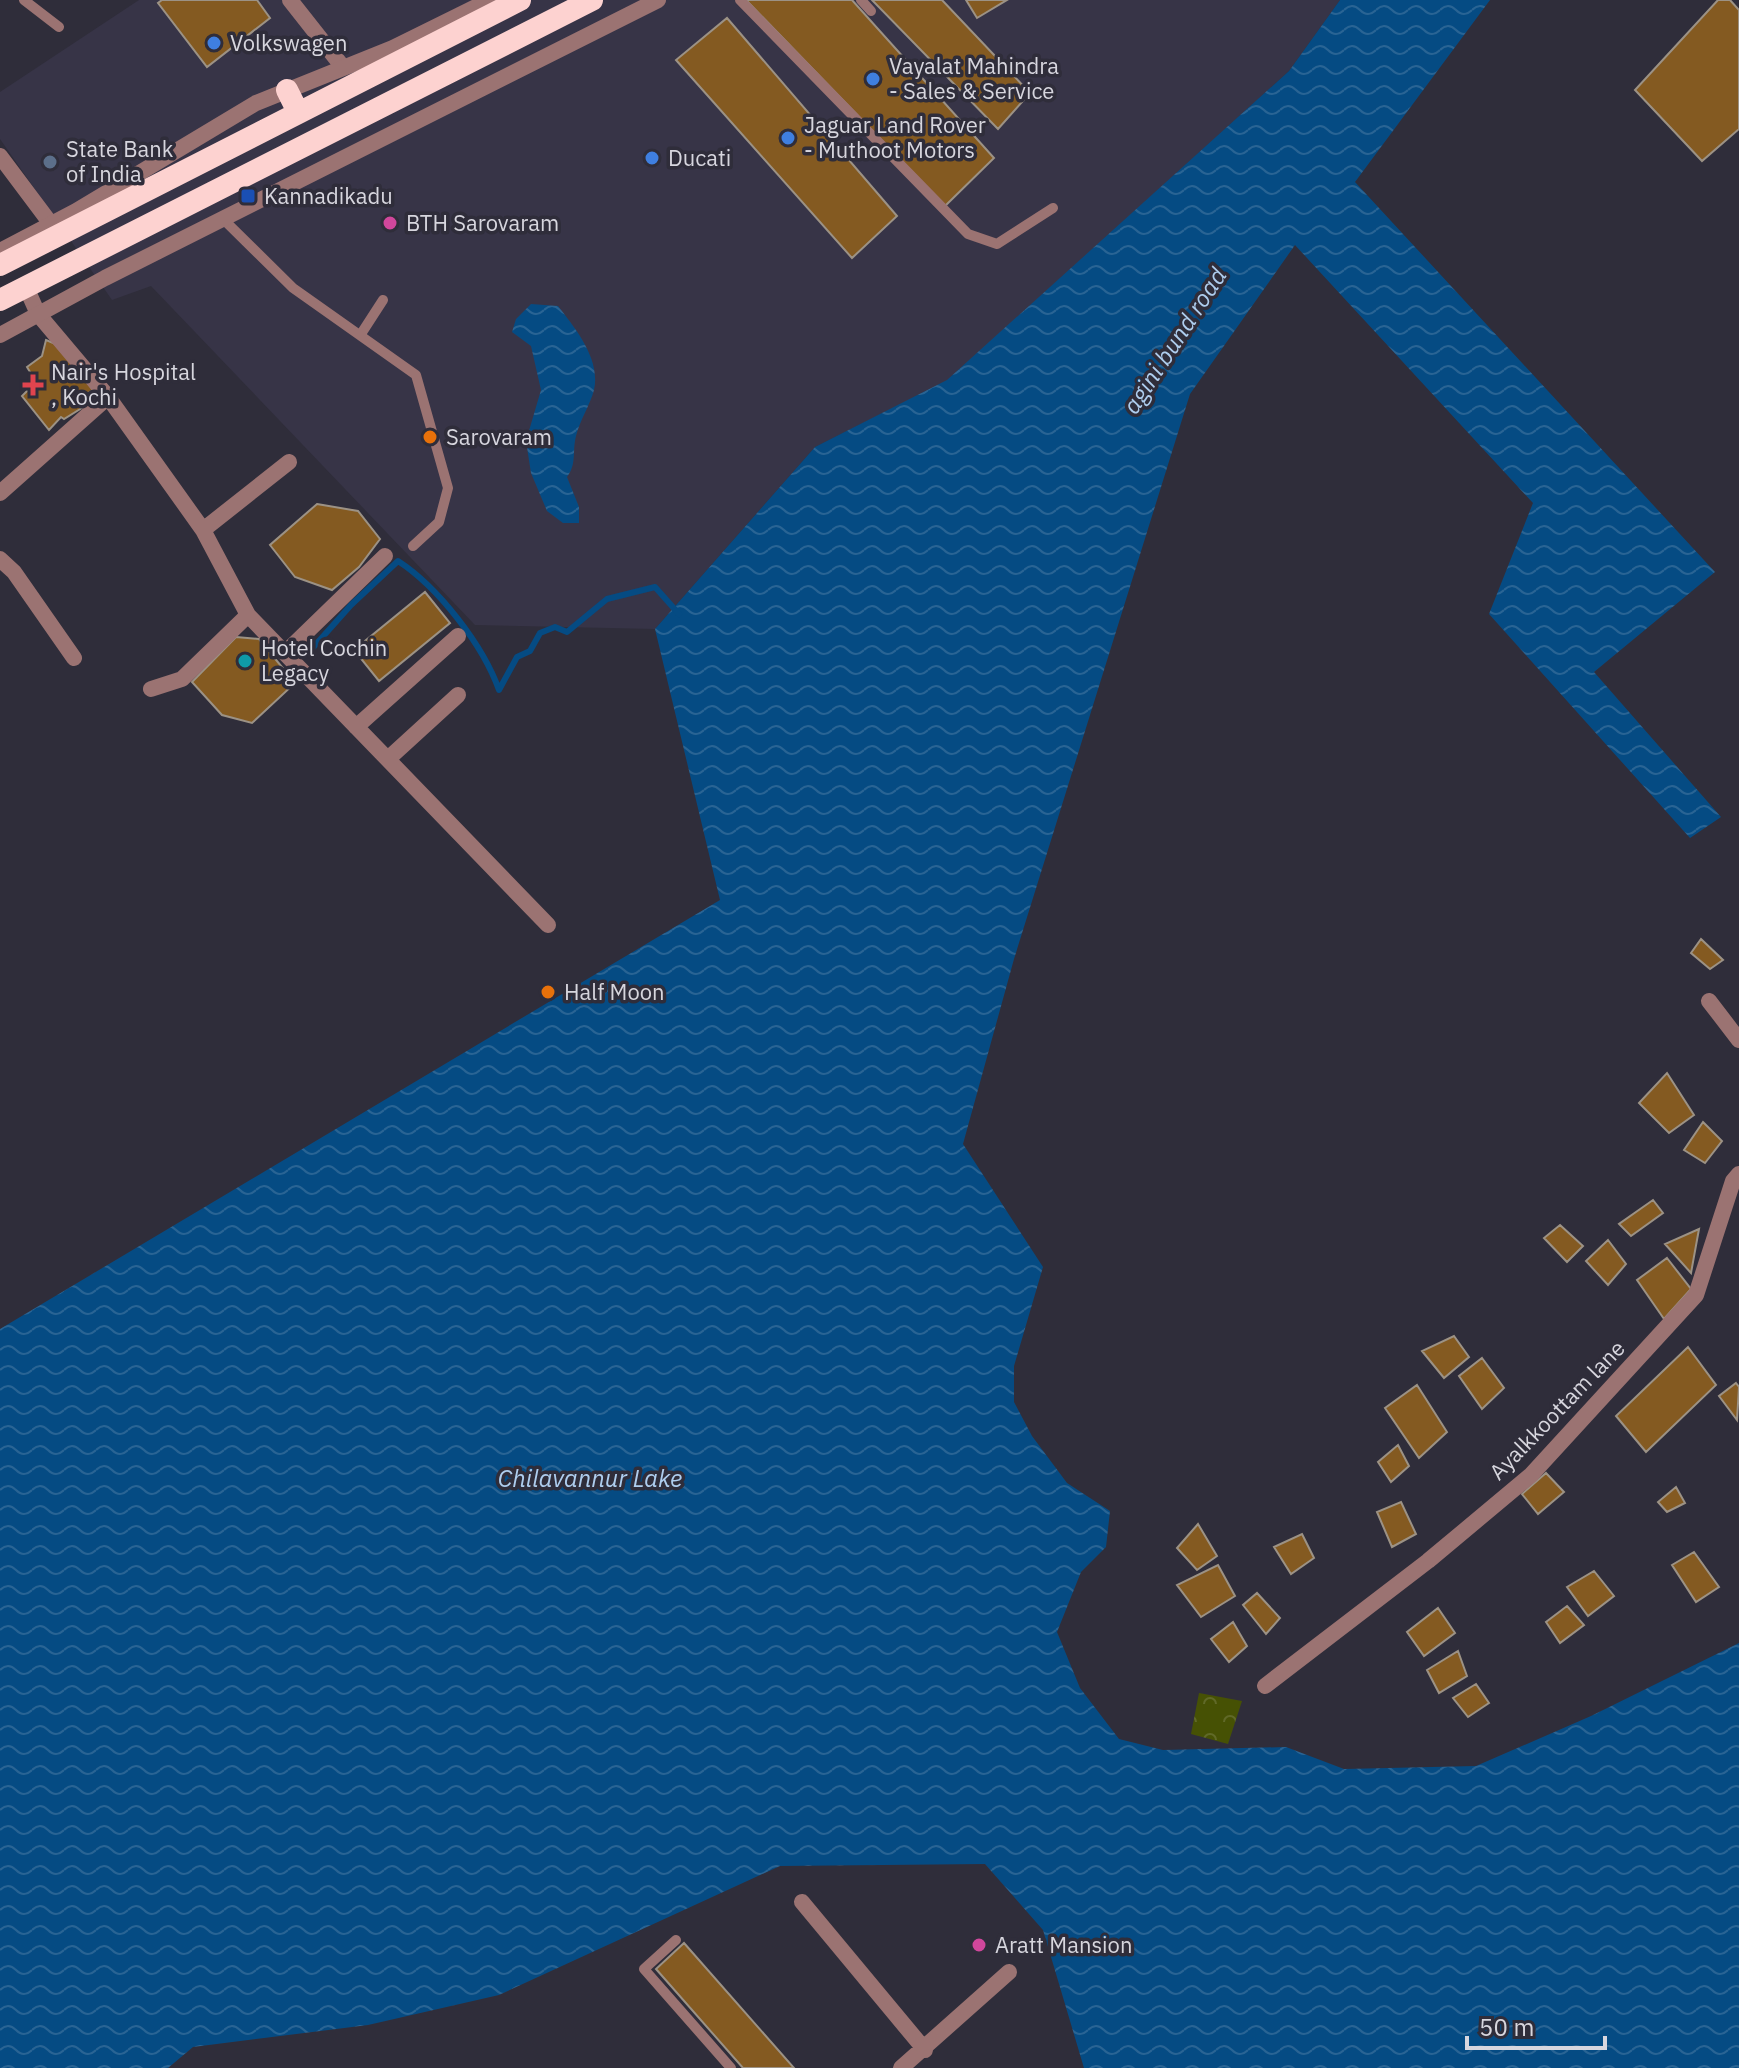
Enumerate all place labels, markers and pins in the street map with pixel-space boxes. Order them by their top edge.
place label: Volkswagen [230,28,347,57]
marker: Volkswagen [205,34,223,52]
place label: Vayalat Mahindra - Sales & Service [889,51,1059,105]
marker: Vayalat Mahindra - Sales & Service [864,70,882,88]
place label: Jaguar Land Rover - Muthoot Motors [804,110,986,164]
marker: Jaguar Land Rover - Muthoot Motors [779,129,797,147]
place label: State Bank of India [66,134,174,188]
place label: Ducati [668,143,731,172]
marker: Ducati [643,149,661,167]
marker: State Bank of India [41,153,59,171]
place label: Kannadikadu [264,181,393,210]
marker: Kannadikadu [239,187,257,205]
place label: BTH Sarovaram [406,208,559,237]
marker: BTH Sarovaram [381,214,399,232]
place label: Nair's Hospital , Kochi [51,357,196,411]
marker: Nair's Hospital , Kochi [22,374,44,396]
place label: Sarovaram [446,422,552,451]
marker: Sarovaram [421,428,439,446]
place label: Hotel Cochin Legacy [261,633,387,687]
marker: Hotel Cochin Legacy [236,652,254,670]
place label: Half Moon [564,977,665,1006]
marker: Half Moon [539,983,557,1001]
place label: Aratt Mansion [995,1930,1132,1959]
marker: Aratt Mansion [970,1936,988,1954]

